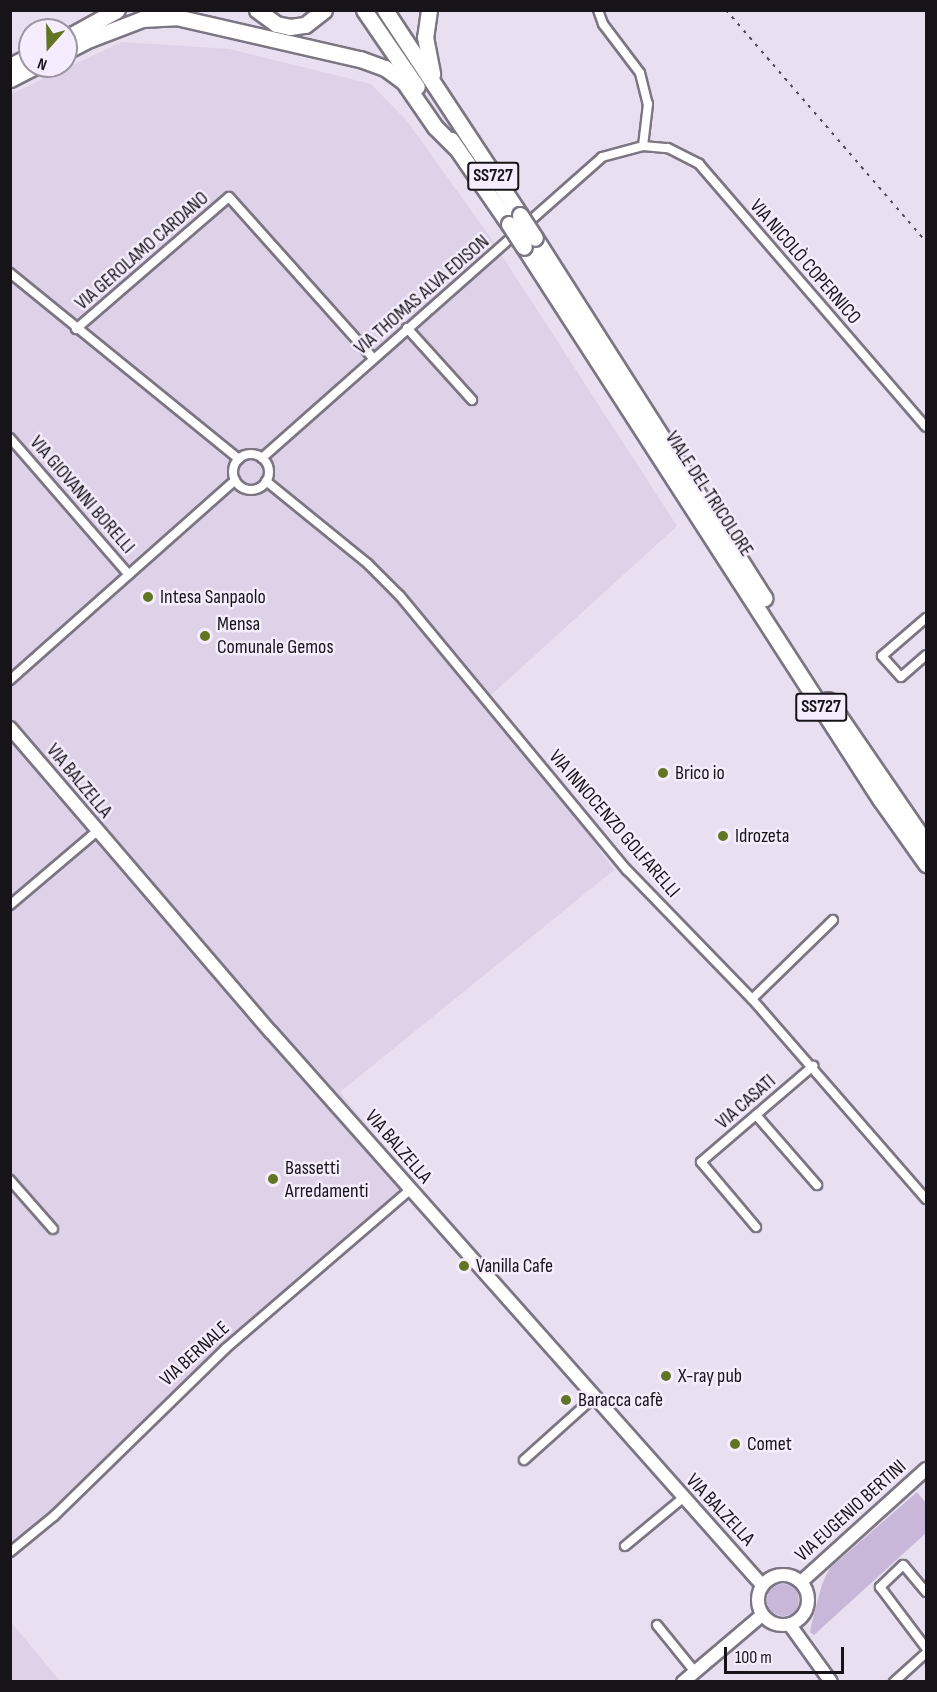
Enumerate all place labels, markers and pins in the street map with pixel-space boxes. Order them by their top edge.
place label: Intesa Sanpaolo [160,585,266,609]
marker: Intesa Sanpaolo [141,590,155,604]
place label: Mensa Comunale Gemos [217,612,334,659]
marker: Mensa Comunale Gemos [198,629,212,643]
place label: Brico io [675,761,725,785]
marker: Brico io [656,766,670,780]
place label: Idrozeta [735,824,790,848]
marker: Idrozeta [716,829,730,843]
place label: Bassetti Arredamenti [285,1156,369,1203]
marker: Bassetti Arredamenti [266,1172,280,1186]
place label: Vanilla Cafe [476,1254,553,1278]
marker: Vanilla Cafe [457,1259,471,1273]
place label: X-ray pub [678,1364,742,1388]
marker: X-ray pub [659,1369,673,1383]
place label: Baracca cafè [578,1388,663,1412]
marker: Baracca cafè [559,1393,573,1407]
place label: Comet [747,1432,792,1456]
marker: Comet [728,1437,742,1451]

